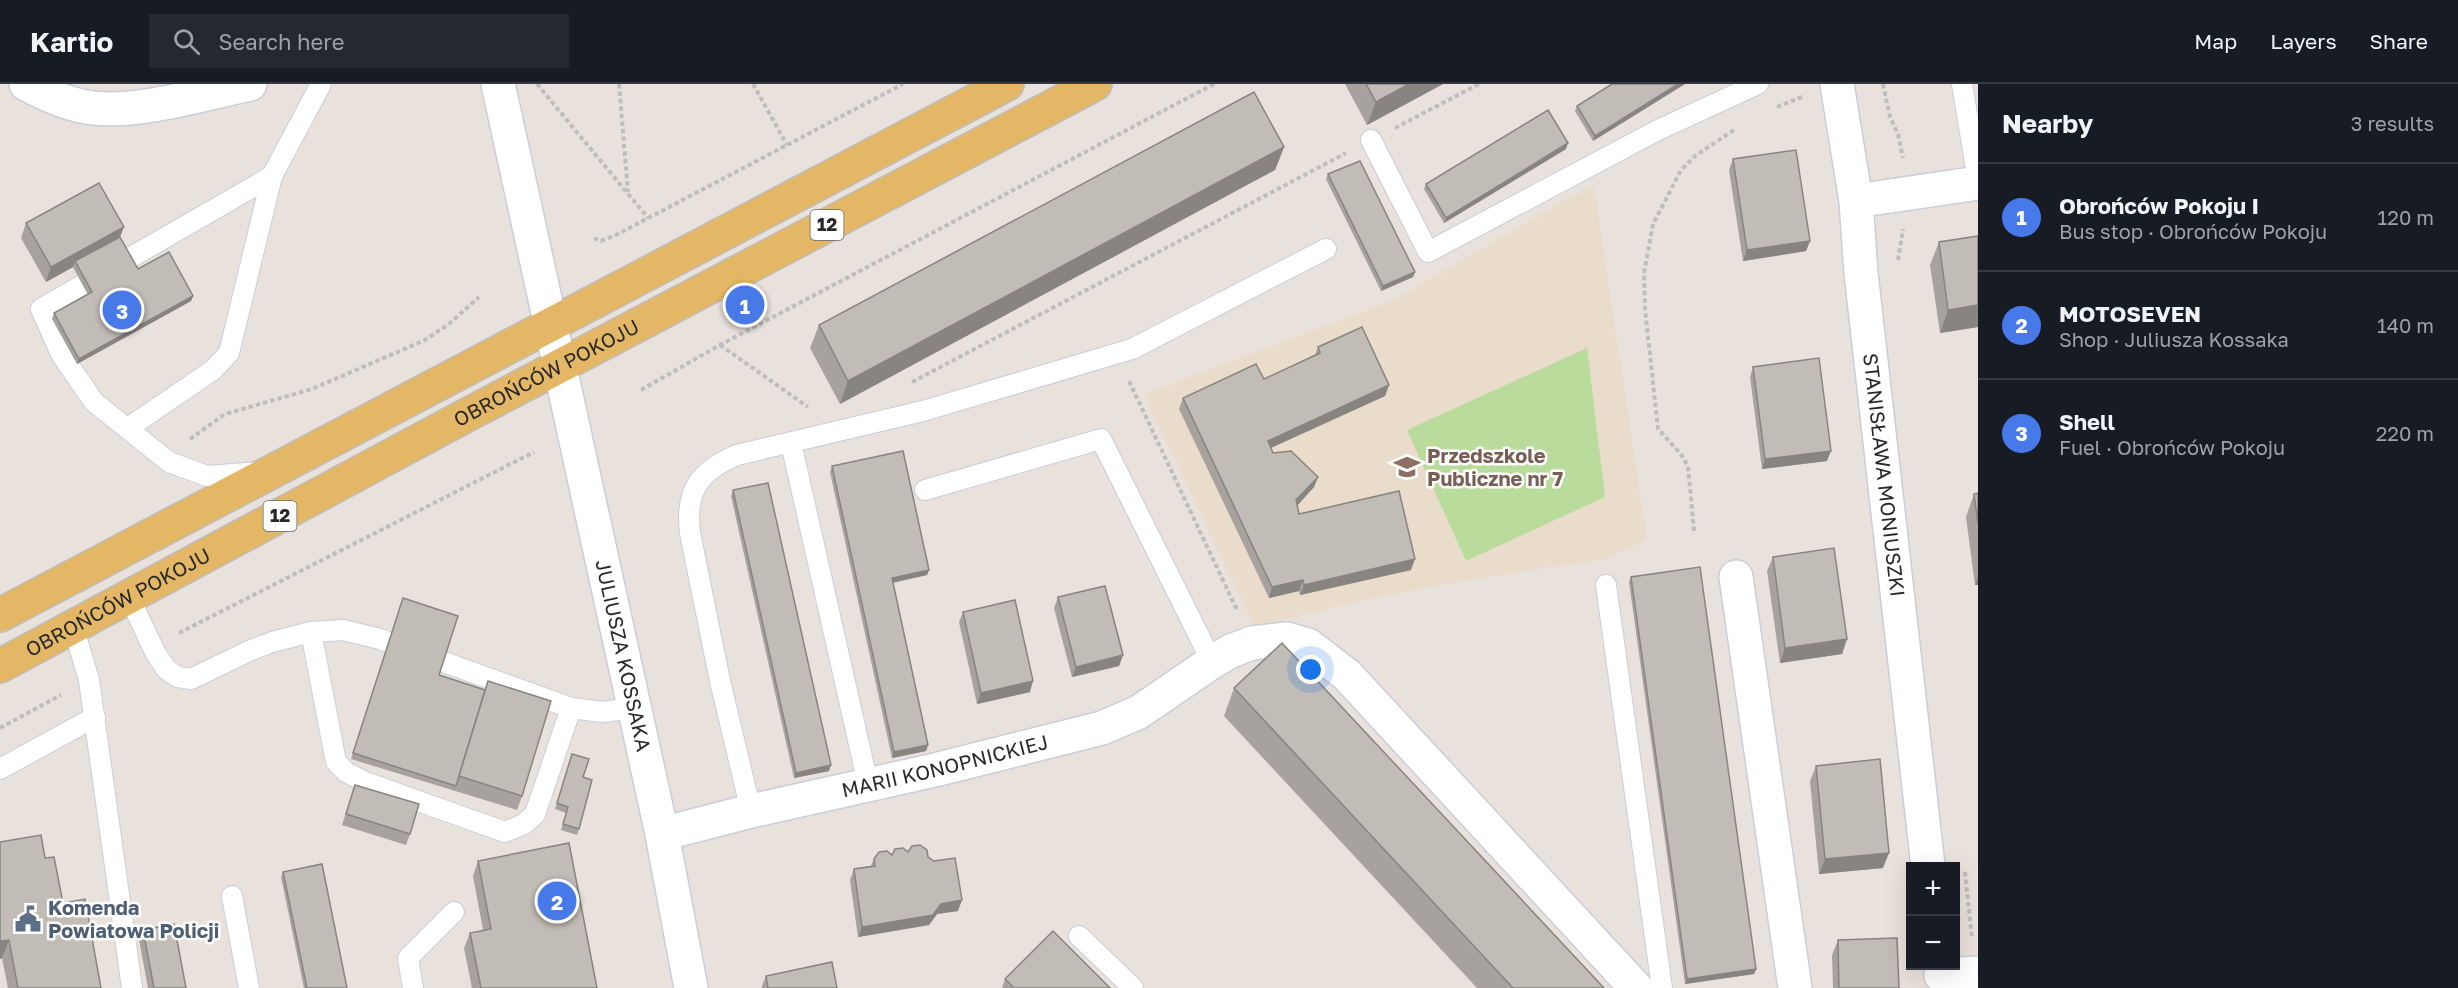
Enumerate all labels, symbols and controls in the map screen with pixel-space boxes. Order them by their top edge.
search box [149,14,569,68]
text: Kartio [30,25,113,58]
icon: search [170,25,203,58]
text: Search here [218,28,344,55]
text: Map [2194,28,2237,54]
text: Layers [2270,28,2337,54]
text: Share [2370,28,2428,54]
text: Nearby [2002,108,2093,139]
text: 3 results [2351,111,2434,135]
text: Obrońców Pokoju I [2059,192,2259,219]
text: 1 [2016,205,2027,229]
text: 120 m [2378,205,2434,229]
road number: 12 [810,210,844,240]
text: Bus stop · Obrońców Pokoju [2059,219,2327,243]
pin: 1 [726,282,764,328]
pin: 3 [102,288,142,332]
text: MOTOSEVEN [2059,300,2201,327]
text: 2 [2015,313,2028,337]
text: 140 m [2377,313,2434,337]
street label: OBROŃCÓW POKOJU [449,314,643,431]
text: Shop · Juliusza Kossaka [2059,327,2289,351]
street label: STANISŁAWA MONIUSZKI [1859,352,1911,598]
text: Shell [2059,408,2115,435]
text: 3 [2015,421,2028,445]
text: 220 m [2376,421,2434,445]
text: Fuel · Obrońców Pokoju [2059,435,2285,459]
place label: Przedszkole Publiczne nr 7 [1427,443,1563,490]
school or university icon: Przedszkole Publiczne nr 7 [1392,452,1422,482]
road number: 12 [264,501,296,531]
street label: OBROŃCÓW POKOJU [21,542,214,661]
street label: JULIUSZA KOSSAKA [591,557,657,753]
your location [1296,655,1325,684]
street label: MARII KONOPNICKIEJ [839,729,1051,801]
map controls [1906,862,1960,970]
button: + [1906,862,1960,916]
pin: 2 [538,878,576,924]
place label: Komenda Powiatowa Policji [48,895,219,942]
public building icon: Komenda Powiatowa Policji [13,904,43,934]
button: − [1906,916,1960,970]

